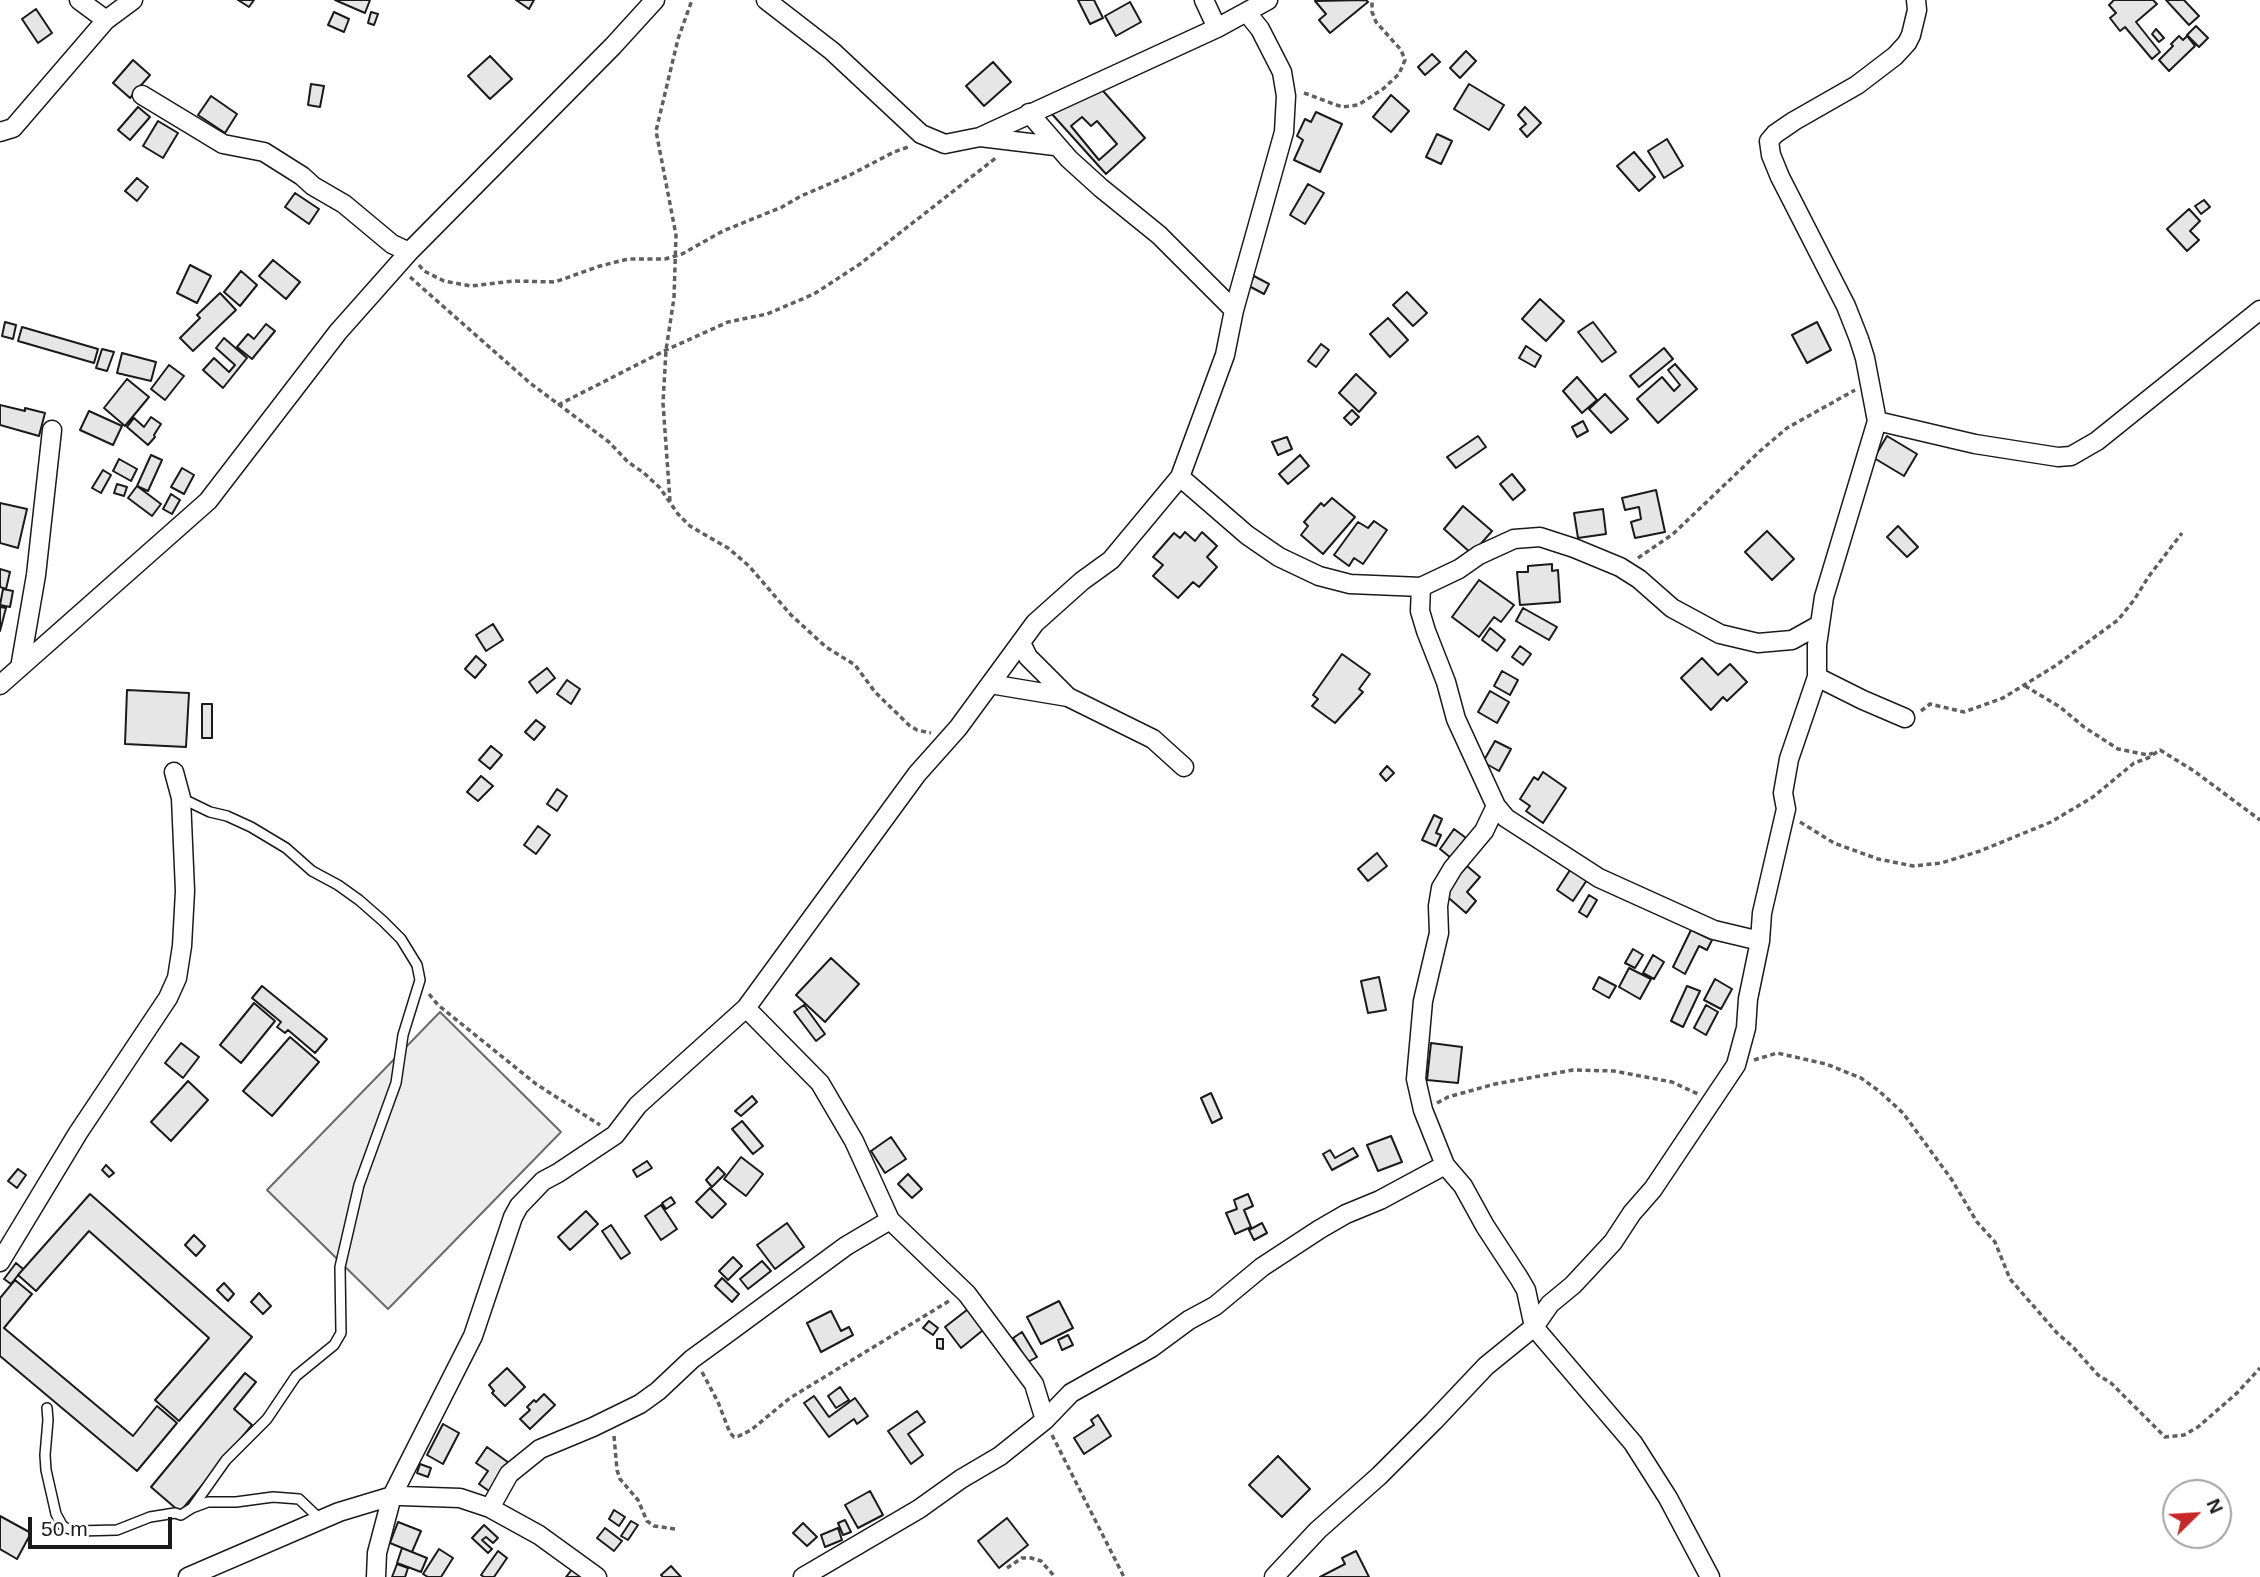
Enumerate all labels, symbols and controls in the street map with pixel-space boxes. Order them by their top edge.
north arrow [2162,1479,2232,1549]
text: N [2202,1496,2227,1517]
scale bar [32,1504,175,1548]
text: 50 m [41,1517,88,1540]

